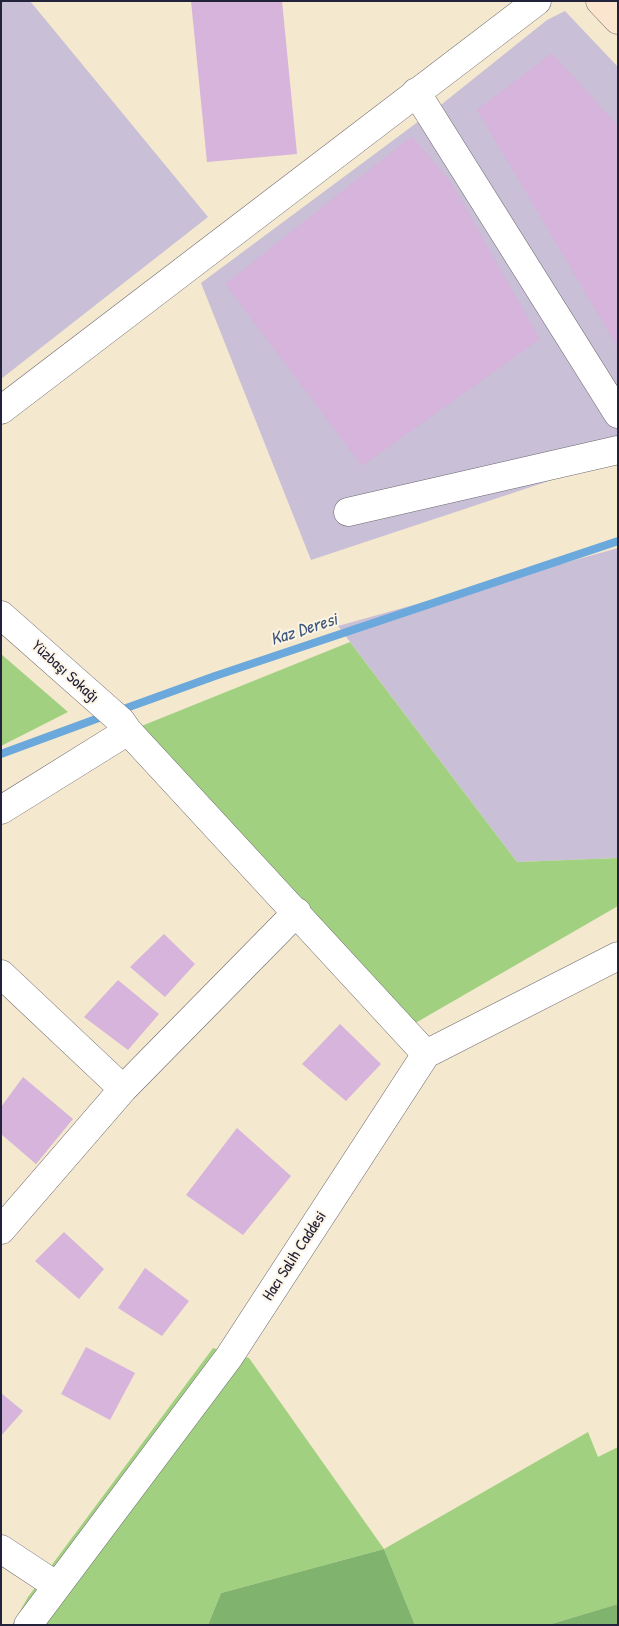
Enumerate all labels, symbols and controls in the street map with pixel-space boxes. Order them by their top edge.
water label: Kaz Deresi [268,609,340,651]
street label: Yüzbaşı Sokağı [27,637,103,707]
street label: Hacı Salih Caddesi [259,1208,331,1304]

